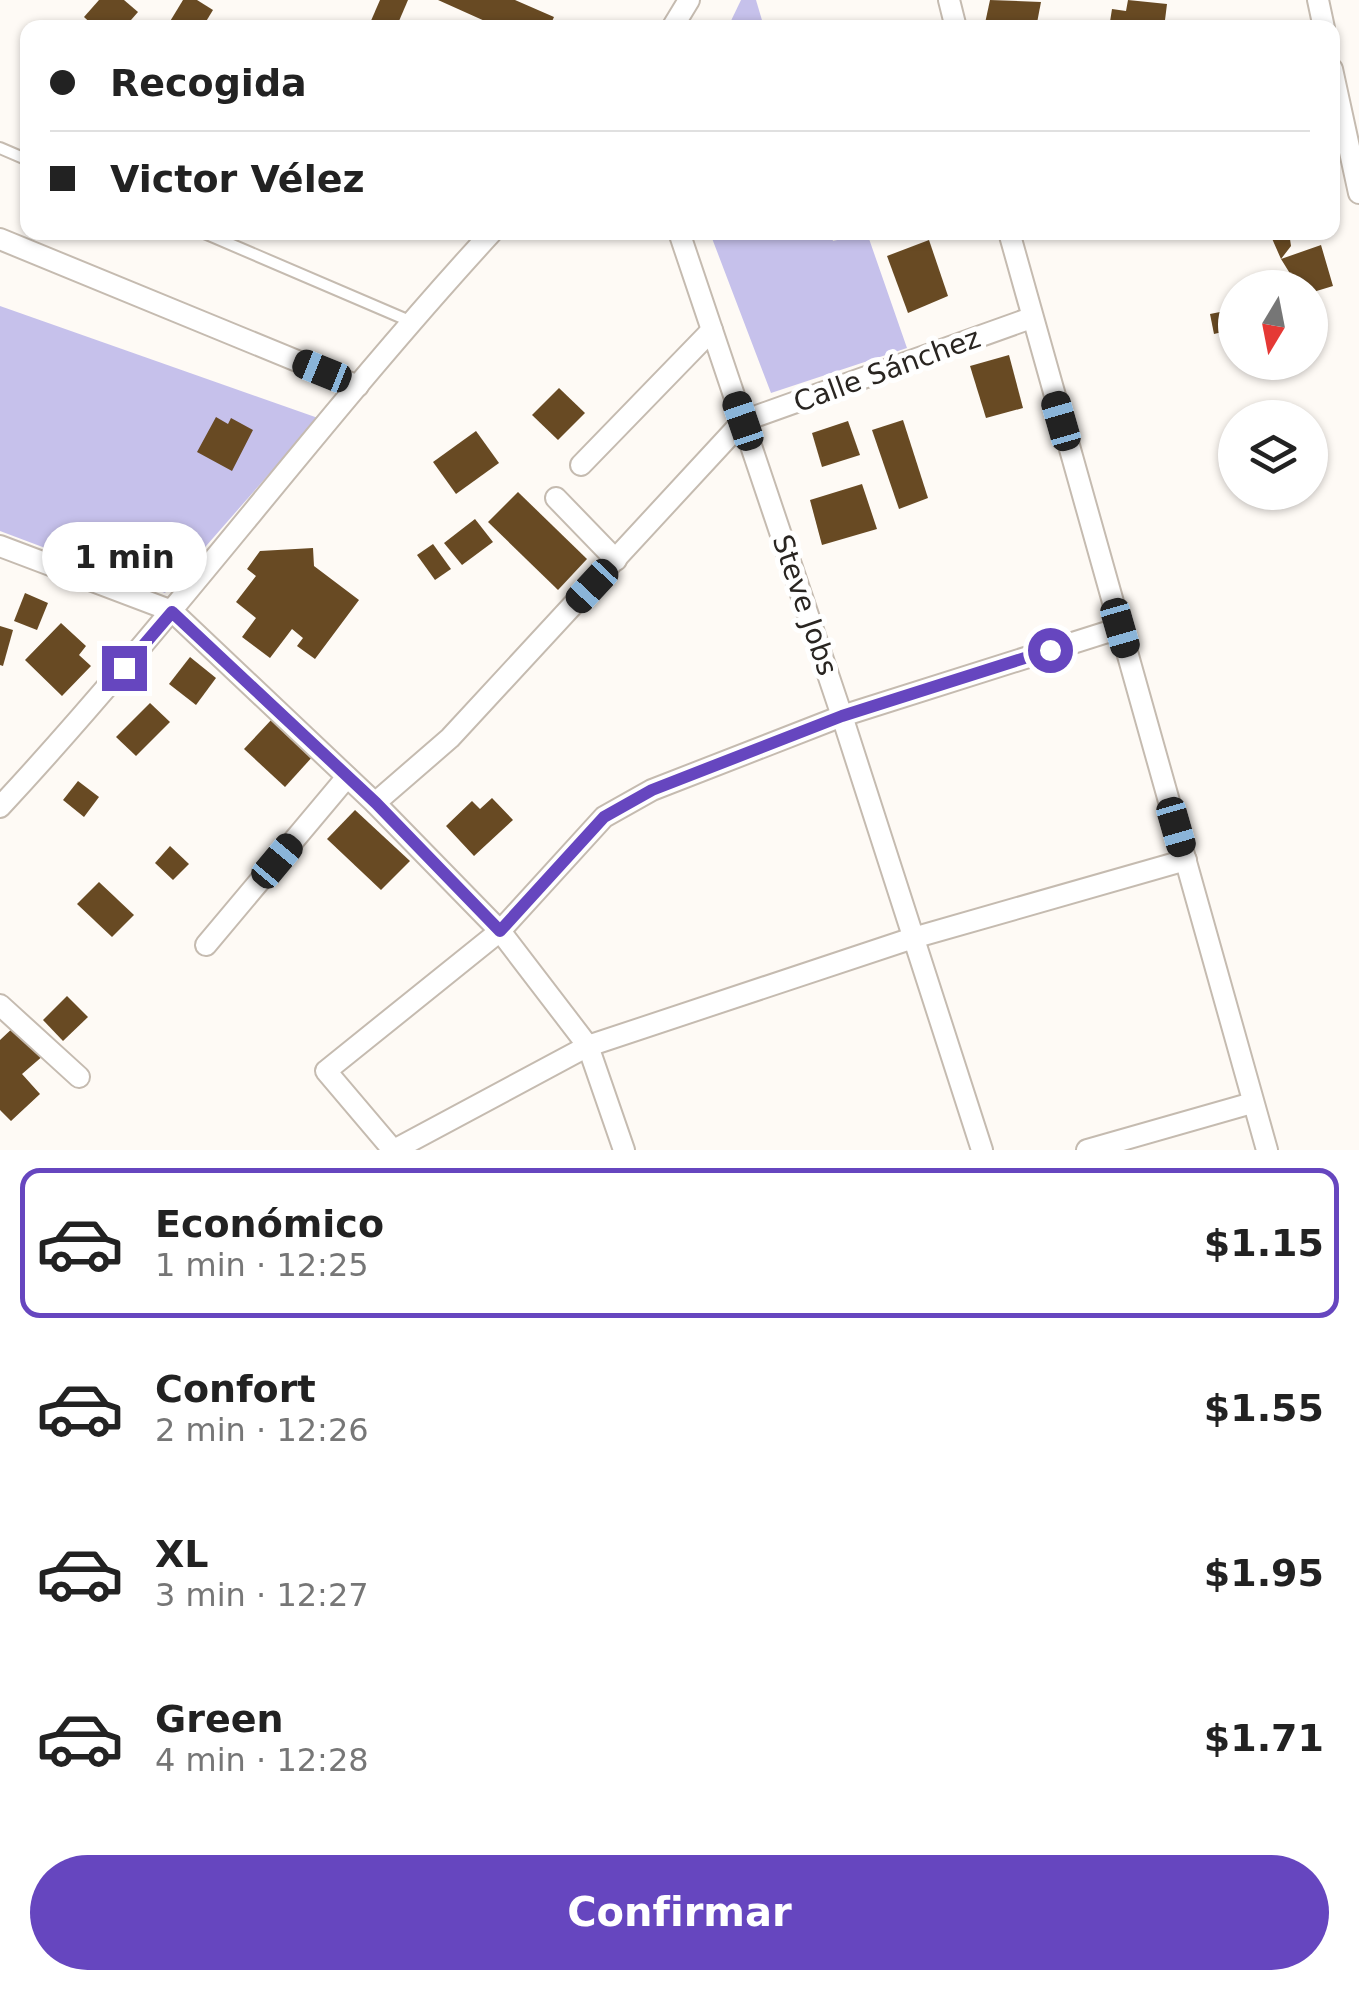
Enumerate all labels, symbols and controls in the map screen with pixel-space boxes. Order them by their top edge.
text: Recogida [110,61,307,105]
text: Victor Vélez [110,157,365,201]
north arrow [1218,270,1328,380]
map controls [1218,270,1328,510]
street label: Calle Sánchez [789,321,985,419]
car [289,346,355,396]
car [719,388,767,454]
car [1038,388,1084,454]
button: layers [1218,400,1328,510]
callout: 1 min [42,523,206,593]
street label: Steve Jobs [766,530,844,680]
text: 1 min [74,538,175,576]
car [561,554,623,618]
car [1097,595,1143,661]
route start [1028,628,1073,673]
route end [102,646,147,691]
car [1153,794,1199,860]
car [246,828,308,894]
icon: car [35,1198,125,1288]
text: Económico [155,1202,384,1246]
text: $1.15 [1204,1221,1324,1265]
text: 1 min · 12:25 [155,1246,369,1284]
icon: car [35,1363,125,1453]
text: Confort [155,1367,316,1411]
text: $1.55 [1204,1386,1324,1430]
text: 2 min · 12:26 [155,1411,369,1449]
icon: car [35,1528,125,1618]
text: XL [155,1532,209,1576]
text: $1.95 [1204,1551,1324,1595]
text: 3 min · 12:27 [155,1576,369,1614]
icon: car [35,1693,125,1783]
text: Green [155,1697,284,1741]
text: $1.71 [1204,1716,1324,1760]
text: 4 min · 12:28 [155,1741,369,1779]
button: Confirmar [30,1855,1329,1970]

